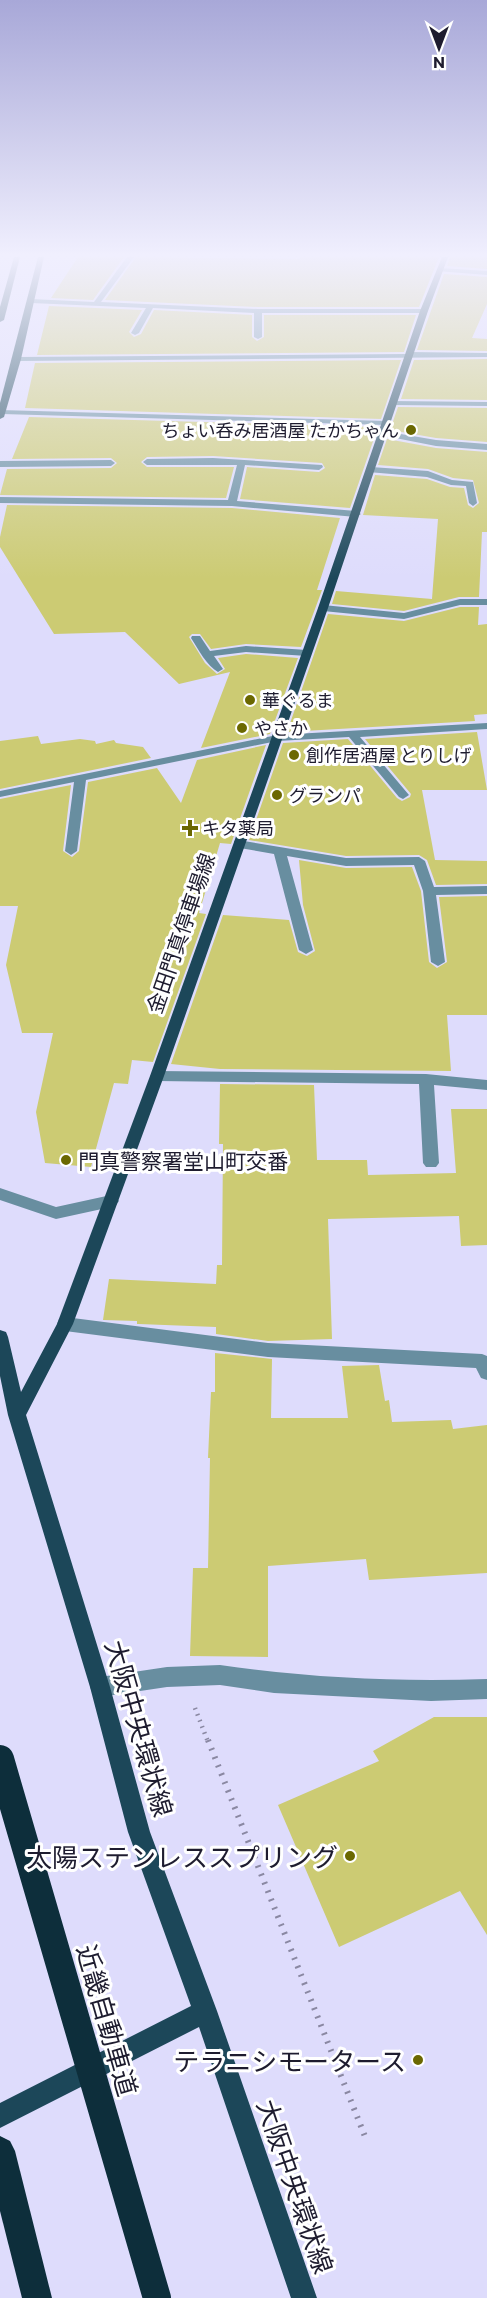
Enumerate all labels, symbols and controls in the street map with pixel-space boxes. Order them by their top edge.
north arrow [409,18,469,78]
text: N [433,54,445,73]
place label: ちょい呑み居酒屋 たかちゃん [162,419,399,441]
marker: ちょい呑み居酒屋 たかちゃん [404,423,418,437]
place label: 華ぐるま [262,689,334,711]
marker: 華ぐるま [243,693,257,707]
place label: やさか [254,717,308,739]
marker: やさか [235,721,249,735]
place label: 創作居酒屋 とりしげ [306,744,471,766]
marker: 創作居酒屋 とりしげ [287,748,301,762]
place label: グランパ [289,784,361,806]
marker: グランパ [270,788,284,802]
place label: キタ薬局 [202,817,274,839]
marker: キタ薬局 [183,821,197,835]
street label: 金田門真停車場線 [141,850,219,1016]
place label: 門真警察署堂山町交番 [78,1148,288,1173]
marker: 門真警察署堂山町交番 [59,1153,73,1167]
street label: 大阪中央環状線 [100,1636,180,1820]
place label: 太陽ステンレススプリング [26,1841,338,1872]
marker: 太陽ステンレススプリング [343,1849,357,1863]
street label: 近畿自動車道 [72,1941,144,2099]
place label: テラニシモータース [173,2045,406,2076]
marker: テラニシモータース [411,2053,425,2067]
street label: 大阪中央環状線 [252,2095,340,2277]

